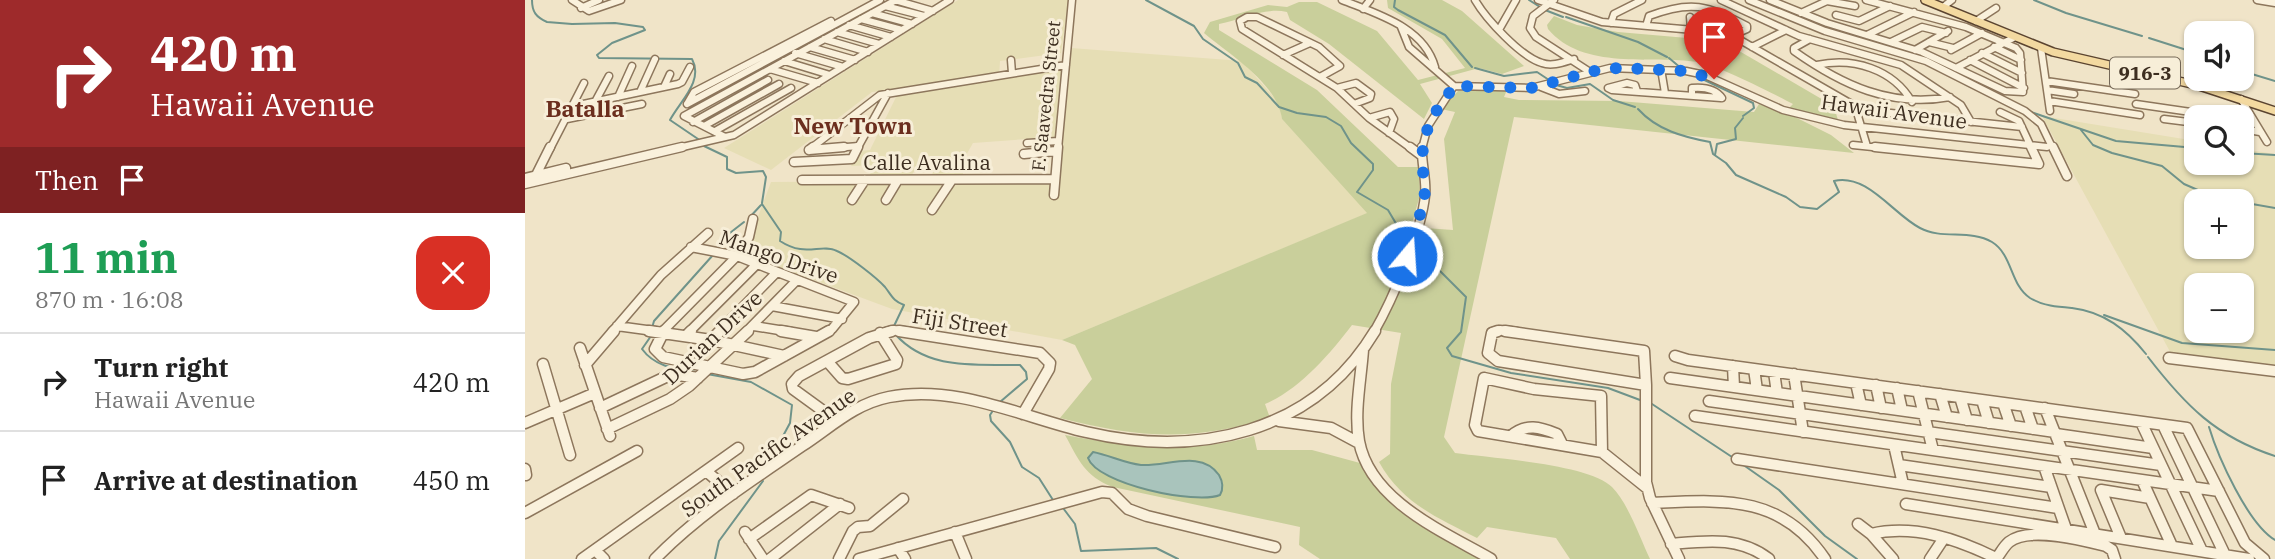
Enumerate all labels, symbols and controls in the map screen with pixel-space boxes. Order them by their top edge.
pin [1684,7,1744,79]
icon: arrive [1695,18,1733,56]
street label: F. Saavedra Street [1027,20,1065,172]
text: 420 m [150,21,297,84]
map controls [2184,21,2254,343]
button: sound [2184,21,2254,91]
icon: right [35,28,126,119]
road number: 916-3 [2110,58,2180,88]
text: Hawaii Avenue [150,83,375,125]
street label: Hawaii Avenue [1819,87,1969,135]
district label: Batalla [545,93,625,123]
button: search [2184,105,2254,175]
district label: New Town [793,110,913,140]
street label: Calle Avalina [863,148,991,176]
icon: arrive [113,161,151,199]
text: Then [35,163,99,197]
button: + [2184,189,2254,259]
position arrow [1370,219,1444,293]
street label: Mango Drive [716,223,842,289]
text: 11 min [35,230,178,285]
button: close [416,236,490,310]
button: − [2184,273,2254,343]
text: 870 m · 16:08 [35,284,184,314]
street label: Durian Drive [656,284,768,390]
street label: Fiji Street [910,301,1010,343]
text: Turn right [94,350,228,384]
icon: right [35,363,73,401]
text: 420 m [412,365,490,399]
street label: South Pacific Avenue [675,381,861,523]
text: Hawaii Avenue [94,384,255,414]
icon: arrive [35,461,73,499]
text: Arrive at destination [94,463,358,497]
text: 450 m [412,463,490,497]

